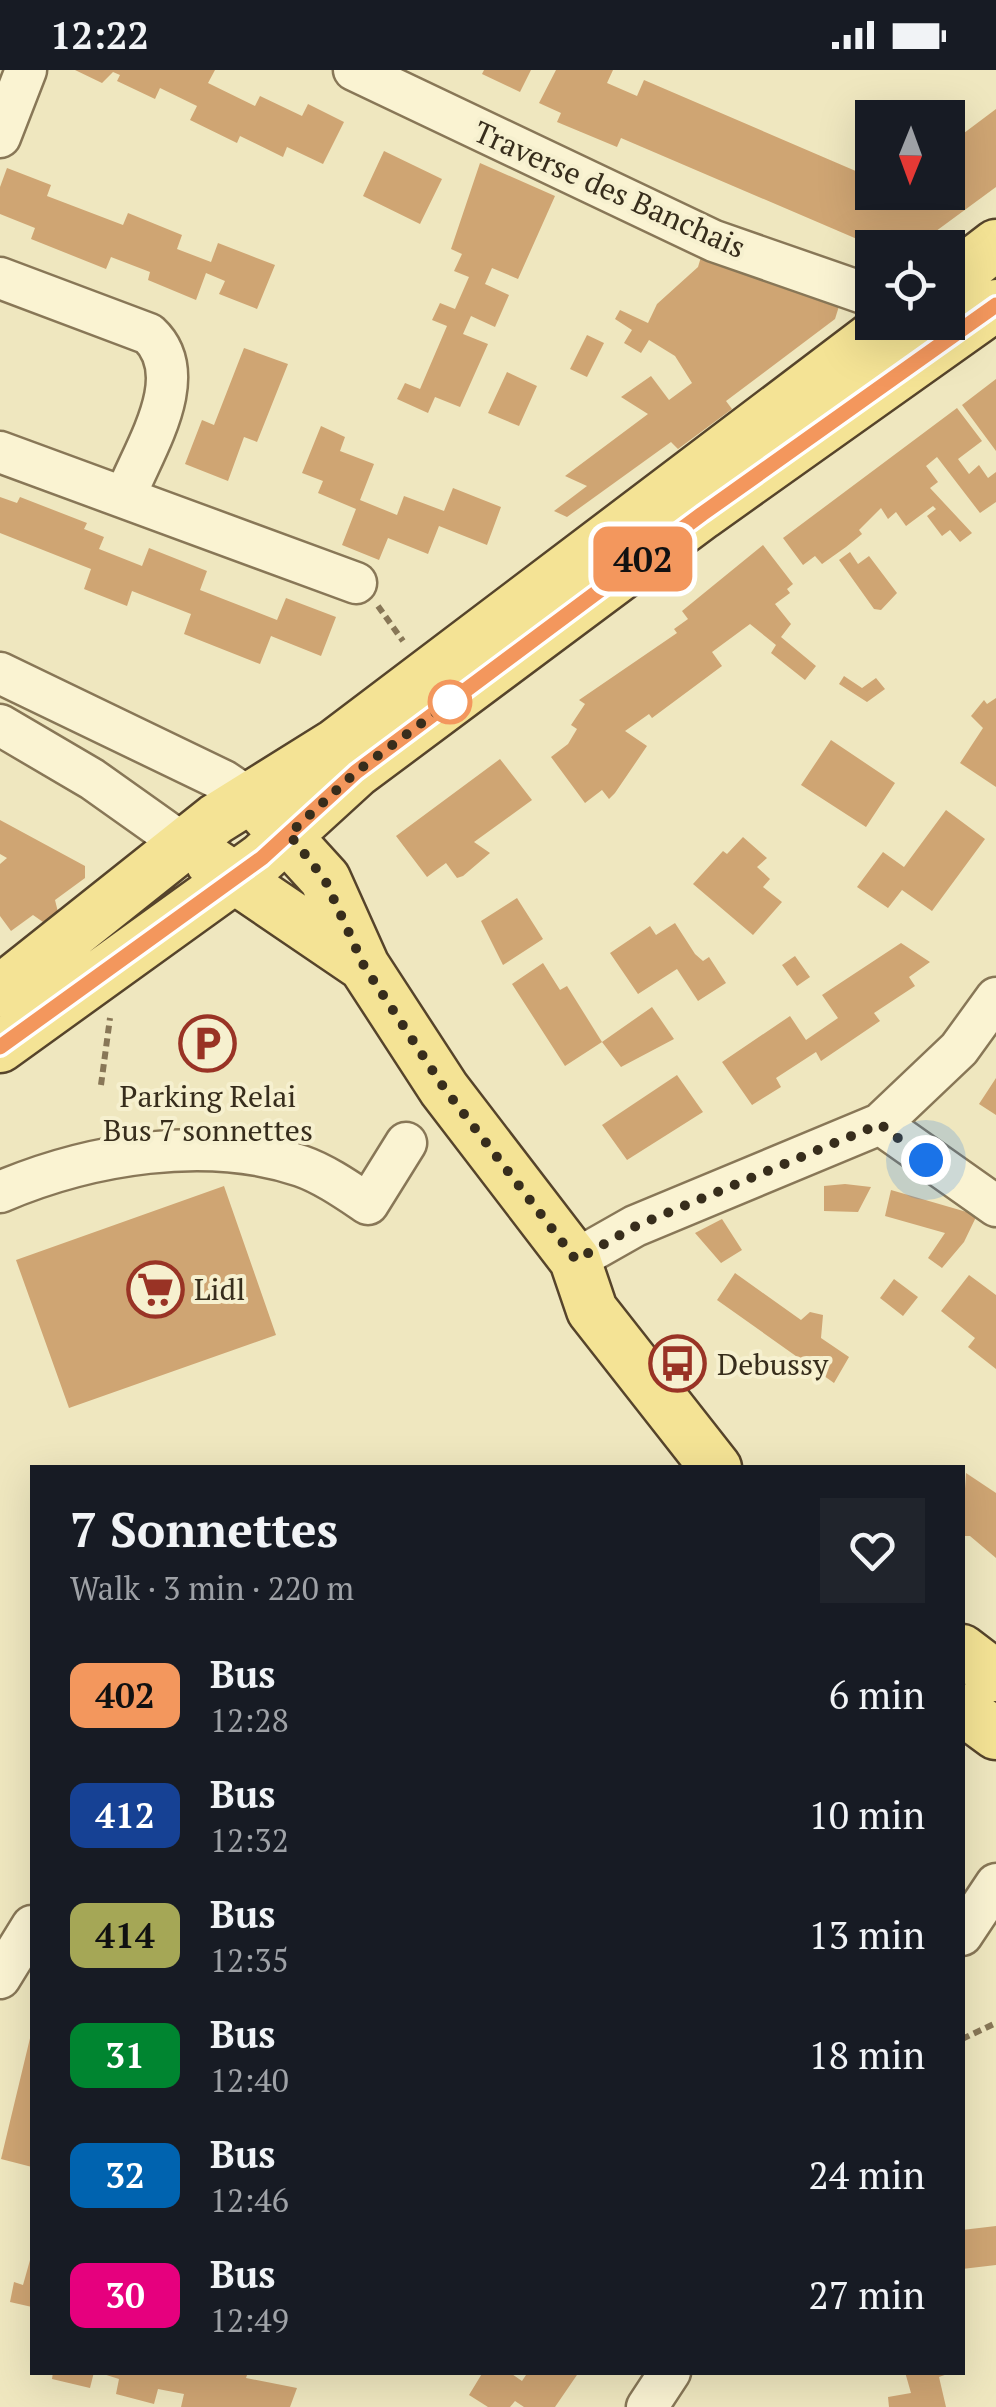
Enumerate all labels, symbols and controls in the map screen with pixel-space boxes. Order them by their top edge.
text: 12:22 [50,10,149,60]
north arrow [855,100,965,210]
map controls [855,100,965,340]
street label: Traverse des Banchais [468,111,752,267]
button: locate [855,230,965,340]
line badge: 402 [586,526,700,592]
text: 402 [613,536,673,582]
unlabelled marker [429,681,471,723]
parking icon: Parking Relai Bus 7 sonnettes [178,1014,238,1074]
place label: Parking Relai Bus 7 sonnettes [103,1076,313,1150]
your location [901,1135,951,1185]
supermarket icon: Lidl [125,1259,185,1319]
place label: Lidl [194,1269,245,1309]
bus stop icon: Debussy [648,1334,708,1394]
place label: Debussy [717,1344,829,1384]
text: 7 Sonnettes [70,1497,338,1561]
button: heart [820,1498,925,1603]
text: Walk · 3 min · 220 m [70,1567,354,1609]
text: Bus [210,1649,275,1699]
text: 6 min [829,1670,925,1720]
text: 402 [95,1672,155,1718]
text: 12:28 [210,1699,289,1741]
text: Bus [210,1769,275,1819]
text: 10 min [808,1790,925,1840]
text: 412 [95,1792,155,1838]
text: 12:32 [210,1819,289,1861]
text: Bus [210,1889,275,1939]
text: 13 min [808,1910,925,1960]
text: 414 [95,1912,155,1958]
text: 12:35 [210,1939,289,1981]
text: Bus [210,2009,275,2059]
text: 18 min [808,2030,925,2080]
text: 31 [105,2032,145,2078]
text: 12:40 [210,2059,289,2101]
text: Bus [210,2129,275,2179]
text: 24 min [808,2150,925,2200]
text: 32 [105,2152,145,2198]
text: 12:46 [210,2179,289,2221]
text: Bus [210,2249,275,2299]
text: 27 min [808,2270,925,2320]
text: 30 [105,2272,145,2318]
text: 12:49 [210,2299,289,2341]

